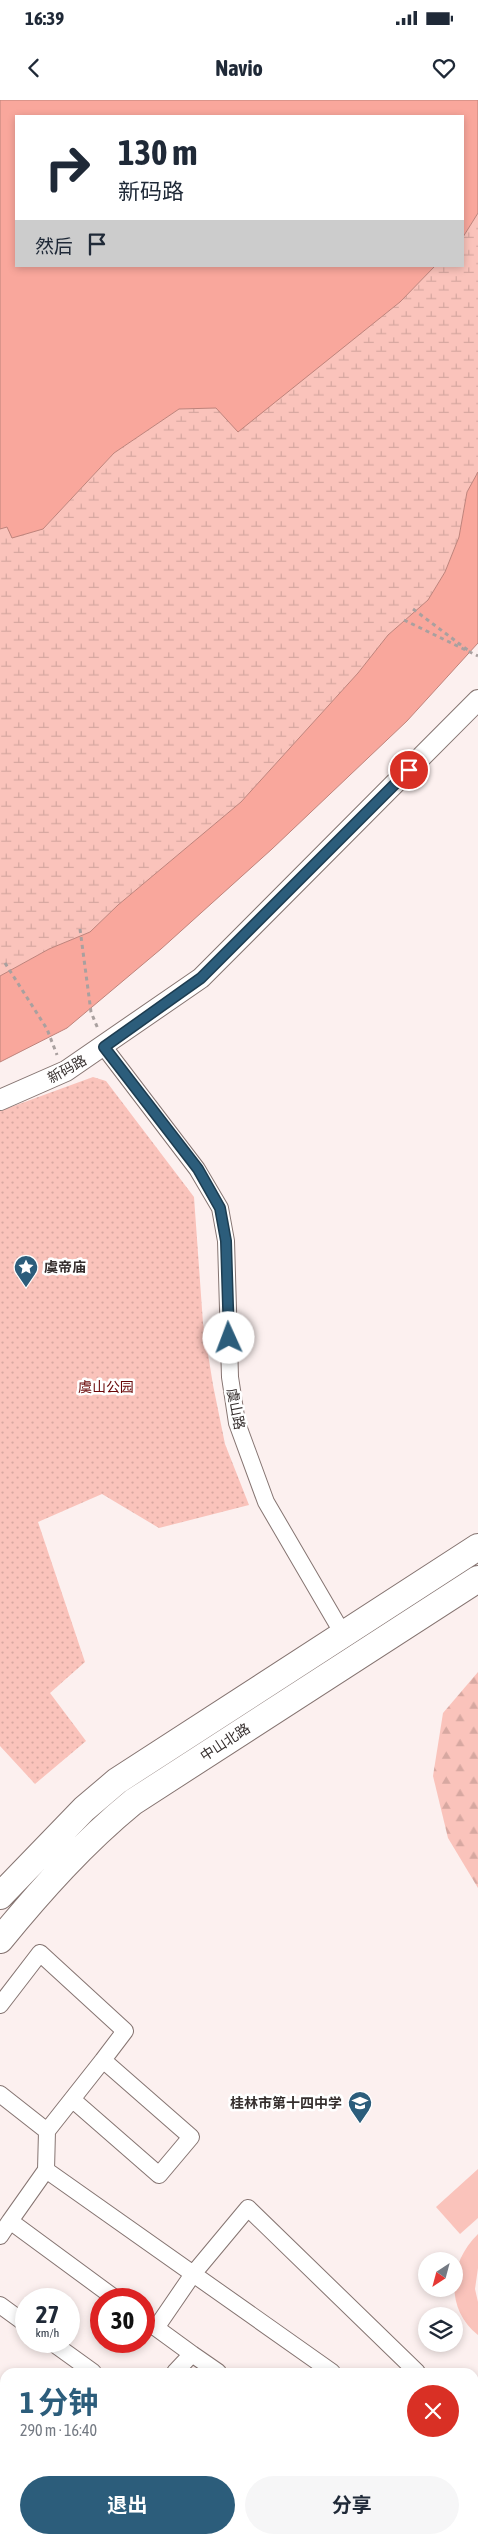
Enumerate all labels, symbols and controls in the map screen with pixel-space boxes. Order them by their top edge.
text: 16:39 [25,7,64,29]
icon: back [20,54,48,82]
icon: heart [430,54,458,82]
text: Navio [215,55,263,81]
text: 130 m [118,132,197,172]
icon: right [35,135,100,200]
text: 新码路 [118,178,184,204]
icon: arrive [83,230,111,258]
text: 然后 [35,235,73,257]
pin [388,749,430,791]
icon: arrive [395,756,423,784]
street label: 新码路 [45,1052,89,1086]
place icon: 虞帝庙 [13,1254,39,1288]
place label: 虞帝庙 [44,1259,86,1275]
position arrow [202,1311,254,1363]
park label: 虞山公园 [78,1379,134,1395]
street label: 虞山路 [224,1387,248,1431]
street label: 中山北路 [197,1720,253,1764]
school or university icon: 桂林市第十四中学 [347,2090,373,2124]
place label: 桂林市第十四中学 [230,2095,342,2111]
north arrow [418,2252,462,2298]
map controls [418,2252,463,2352]
speed limit sign: 30 [90,2288,155,2353]
text: 27 [36,2300,59,2328]
button: layers [418,2307,463,2352]
text: km/h [36,2326,59,2340]
text: 1 分钟 [20,2385,98,2419]
button: close [407,2385,459,2437]
text: 290 m · 16:40 [20,2421,97,2439]
button: 退出 [20,2476,235,2534]
button: 分享 [245,2476,459,2534]

